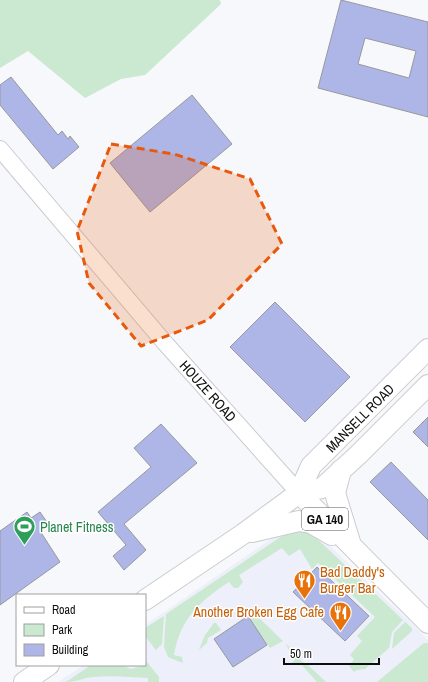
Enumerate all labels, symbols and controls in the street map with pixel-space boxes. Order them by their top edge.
street label: HOUZE ROAD [176,357,240,425]
street label: MANSELL ROAD [322,380,398,456]
road number: GA 140 [302,508,348,530]
sports icon: Planet Fitness [12,514,38,547]
place label: Planet Fitness [40,518,114,536]
place label: Bad Daddy's Burger Bar [320,563,385,597]
restaurant icon: Bad Daddy's Burger Bar [292,567,318,600]
legend [16,594,146,666]
restaurant icon: Another Broken Egg Cafe [327,599,353,632]
text: Road [52,602,76,618]
place label: Another Broken Egg Cafe [192,603,324,621]
text: Park [52,622,72,638]
scale bar [284,640,379,666]
text: Building [52,642,89,658]
text: 50 m [290,646,312,662]

